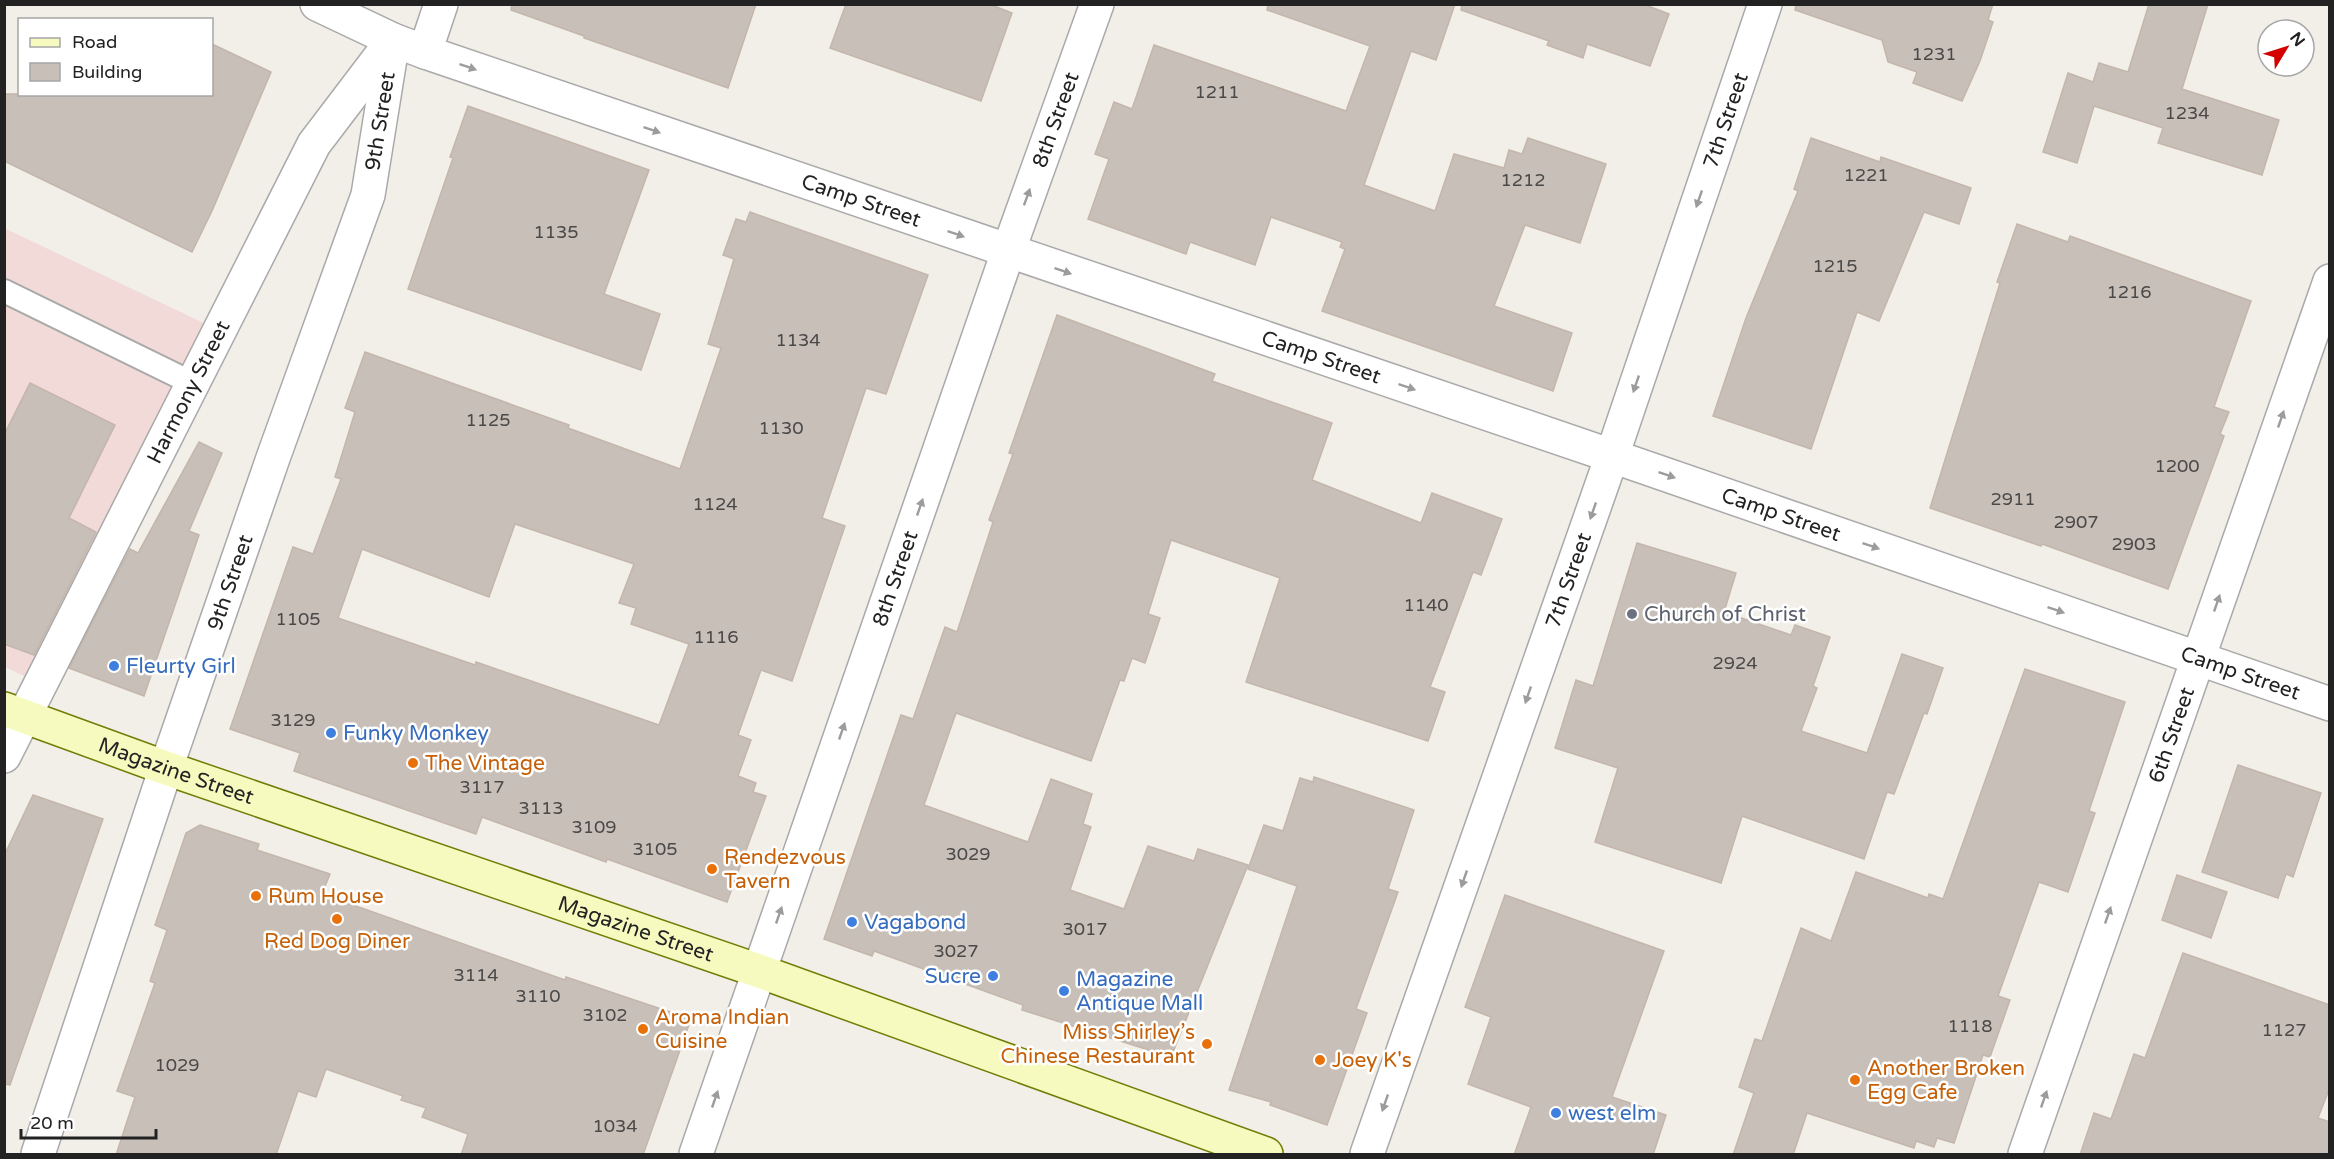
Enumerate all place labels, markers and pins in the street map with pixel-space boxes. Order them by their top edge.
place label: Church of Christ [1644,602,1806,627]
marker: Church of Christ [1625,607,1639,621]
place label: Fleurty Girl [126,654,236,679]
marker: Fleurty Girl [107,659,121,673]
place label: Funky Monkey [343,721,489,746]
marker: Funky Monkey [324,726,338,740]
place label: The Vintage [425,751,545,776]
marker: The Vintage [406,756,420,770]
place label: Rendezvous Tavern [724,845,846,894]
marker: Rendezvous Tavern [705,862,719,876]
place label: Rum House [268,884,384,909]
marker: Rum House [249,889,263,903]
place label: Vagabond [864,910,966,935]
marker: Red Dog Diner [330,912,344,926]
marker: Vagabond [845,915,859,929]
place label: Red Dog Diner [264,929,410,954]
place label: Sucre [925,964,981,989]
place label: Magazine Antique Mall [1076,967,1203,1016]
marker: Sucre [986,969,1000,983]
marker: Magazine Antique Mall [1057,984,1071,998]
place label: Aroma Indian Cuisine [655,1005,789,1054]
place label: Miss Shirley’s Chinese Restaurant [1001,1020,1195,1069]
marker: Aroma Indian Cuisine [636,1022,650,1036]
marker: Miss Shirley’s Chinese Restaurant [1200,1037,1214,1051]
place label: Joey K's [1332,1048,1412,1073]
marker: Joey K's [1313,1053,1327,1067]
place label: Another Broken Egg Cafe [1867,1056,2025,1105]
marker: Another Broken Egg Cafe [1848,1073,1862,1087]
place label: west elm [1568,1101,1656,1126]
marker: west elm [1549,1106,1563,1120]

